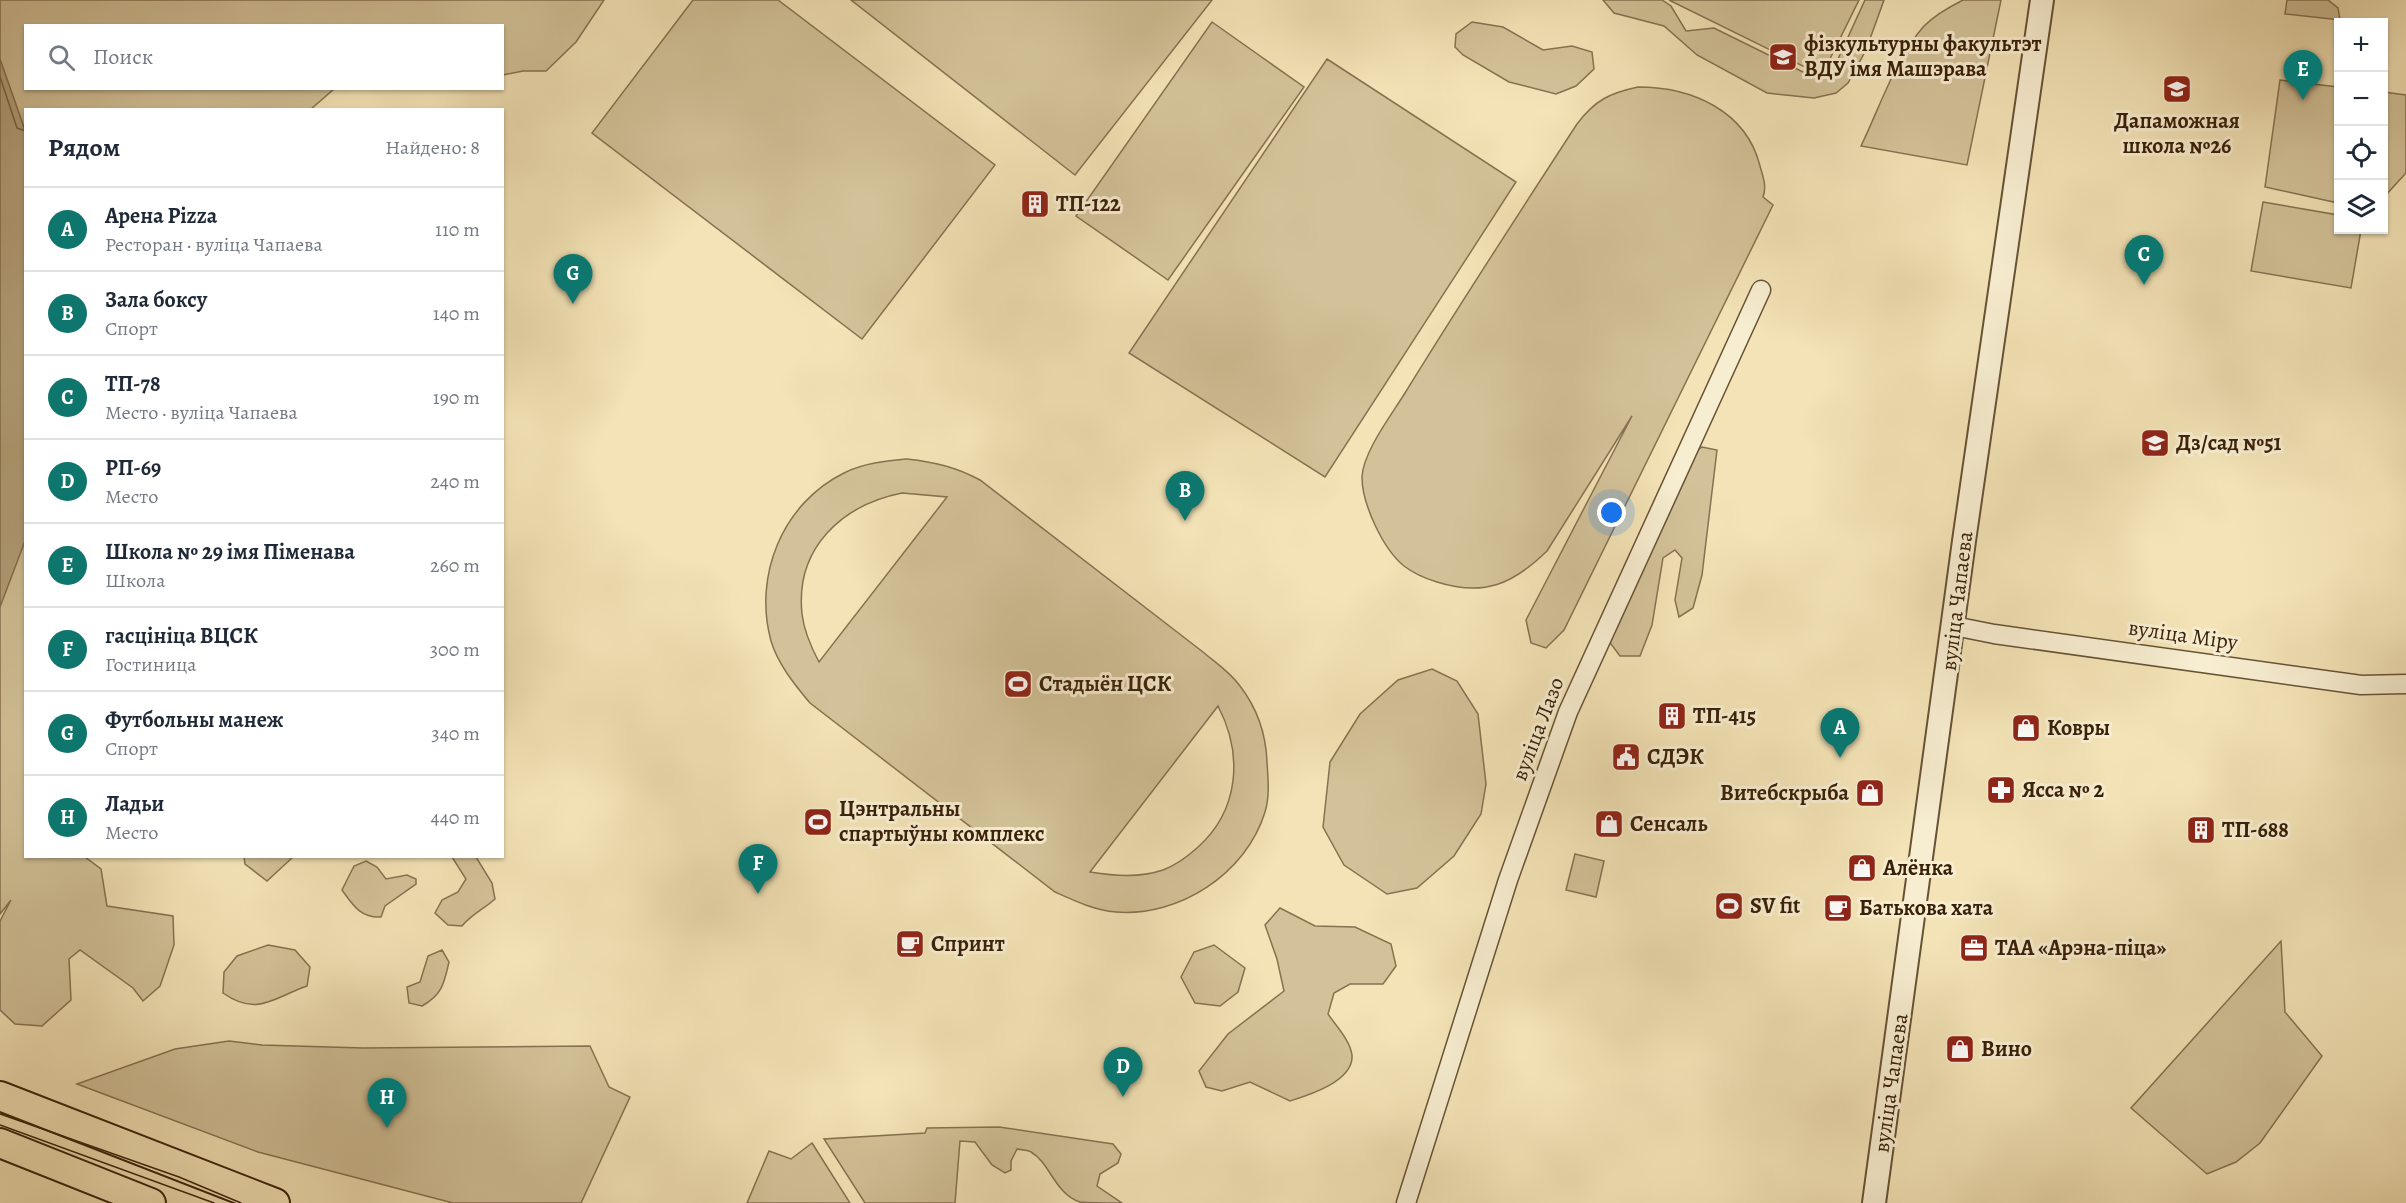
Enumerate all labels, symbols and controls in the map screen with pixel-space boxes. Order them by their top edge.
map controls [2334,18,2388,234]
button: + [2334,18,2388,72]
search box [24,24,504,90]
place label: фізкультурны факультэт ВДУ імя Машэрава [1804,29,2042,84]
icon: search [45,41,78,74]
school or university icon: фізкультурны факультэт ВДУ імя Машэрава [1767,41,1799,73]
text: Поиск [93,42,153,72]
pin: E [2284,51,2322,100]
button: − [2334,72,2388,126]
school or university icon: Дапаможная школа №26 [2161,73,2193,105]
place label: Дапаможная школа №26 [2114,106,2240,161]
button: locate [2334,126,2388,180]
text: Рядом [48,130,120,165]
text: Найдено: 8 [385,134,480,161]
button: layers [2334,180,2388,234]
building icon: ТП-122 [1019,188,1051,220]
place label: ТП-122 [1056,189,1121,219]
text: Арена Pizza [105,201,217,231]
text: A [61,216,74,243]
text: 110 m [435,216,480,243]
text: Ресторан · вуліца Чапаева [105,231,323,258]
pin: C [2124,236,2164,285]
pin: G [554,254,592,304]
text: Зала боксу [105,285,207,315]
text: B [61,300,74,327]
text: 140 m [433,300,480,327]
text: Спорт [105,315,158,342]
text: ТП-78 [105,369,160,399]
text: C [61,384,74,411]
text: 190 m [433,384,480,411]
text: Место · вуліца Чапаева [105,399,298,426]
school or university icon: Дз/сад №51 [2139,427,2171,459]
place label: Дз/сад №51 [2176,428,2282,458]
text: РП-69 [105,453,161,483]
text: D [61,468,74,495]
text: 240 m [430,468,480,495]
pin: B [1166,472,1204,521]
text: Место [105,483,158,510]
your location [1597,498,1626,527]
street label: вуліца Чапаева [1934,529,1981,673]
text: Школа № 29 імя Піменава [105,537,355,567]
text: E [62,552,73,579]
text: 260 m [430,552,480,579]
text: Школа [105,567,165,594]
street label: вуліца Міру [2126,612,2241,658]
text: гасцініца ВЦСК [105,621,258,651]
text: F [62,636,73,663]
text: 300 m [430,636,480,663]
text: Гостиница [105,651,197,678]
sports icon: Стадыён ЦСК [1002,668,1034,700]
place label: Стадыён ЦСК [1039,669,1172,699]
street label: вуліца Лазо [1504,673,1572,785]
building icon: ТП-415 [1656,700,1688,732]
place label: ТП-415 [1693,701,1756,731]
text: Футбольны манеж [105,705,284,735]
pin: A [1820,708,1860,758]
shop icon: Ковры [2010,712,2042,744]
place label: Ковры [2047,713,2110,743]
text: G [61,720,74,747]
text: 340 m [431,720,480,747]
text: Спорт [105,735,158,762]
public building icon: СДЭК [1610,741,1642,773]
place label: СДЭК [1647,742,1704,772]
pharmacy icon: Ясса № 2 [1985,774,2017,806]
place label: Ясса № 2 [2022,775,2105,805]
shop icon: Витебскрыба [1854,777,1886,809]
place label: Витебскрыба [1720,778,1850,808]
text: Ладьи [105,789,164,819]
place label: Цэнтральны спартыўны комплекс [839,794,1045,849]
text: H [60,804,75,831]
text: 440 m [431,804,480,831]
sports icon: Цэнтральны спартыўны комплекс [802,806,834,838]
shop icon: Сенсаль [1593,808,1625,840]
place label: Сенсаль [1630,809,1707,839]
building icon: ТП-688 [2185,814,2217,846]
place label: ТП-688 [2222,815,2289,845]
text: Место [105,819,158,846]
pin: F [738,844,777,894]
shop icon: Алёнка [1846,852,1878,884]
place label: Алёнка [1882,853,1954,883]
sports icon: SV fit [1713,890,1745,922]
place label: SV fit [1750,891,1801,921]
cafe icon: Батькова хата [1822,892,1854,924]
place label: Батькова хата [1859,893,1994,923]
cafe icon: Спринт [894,928,926,960]
place label: Спринт [931,929,1005,959]
office icon: ТАА «Арэна-піца» [1958,932,1990,964]
place label: ТАА «Арэна-піца» [1995,933,2166,963]
street label: вуліца Чапаева [1866,1011,1916,1155]
shop icon: Вино [1944,1033,1976,1065]
place label: Вино [1981,1034,2032,1064]
pin: D [1104,1048,1142,1097]
pin: H [368,1078,406,1128]

